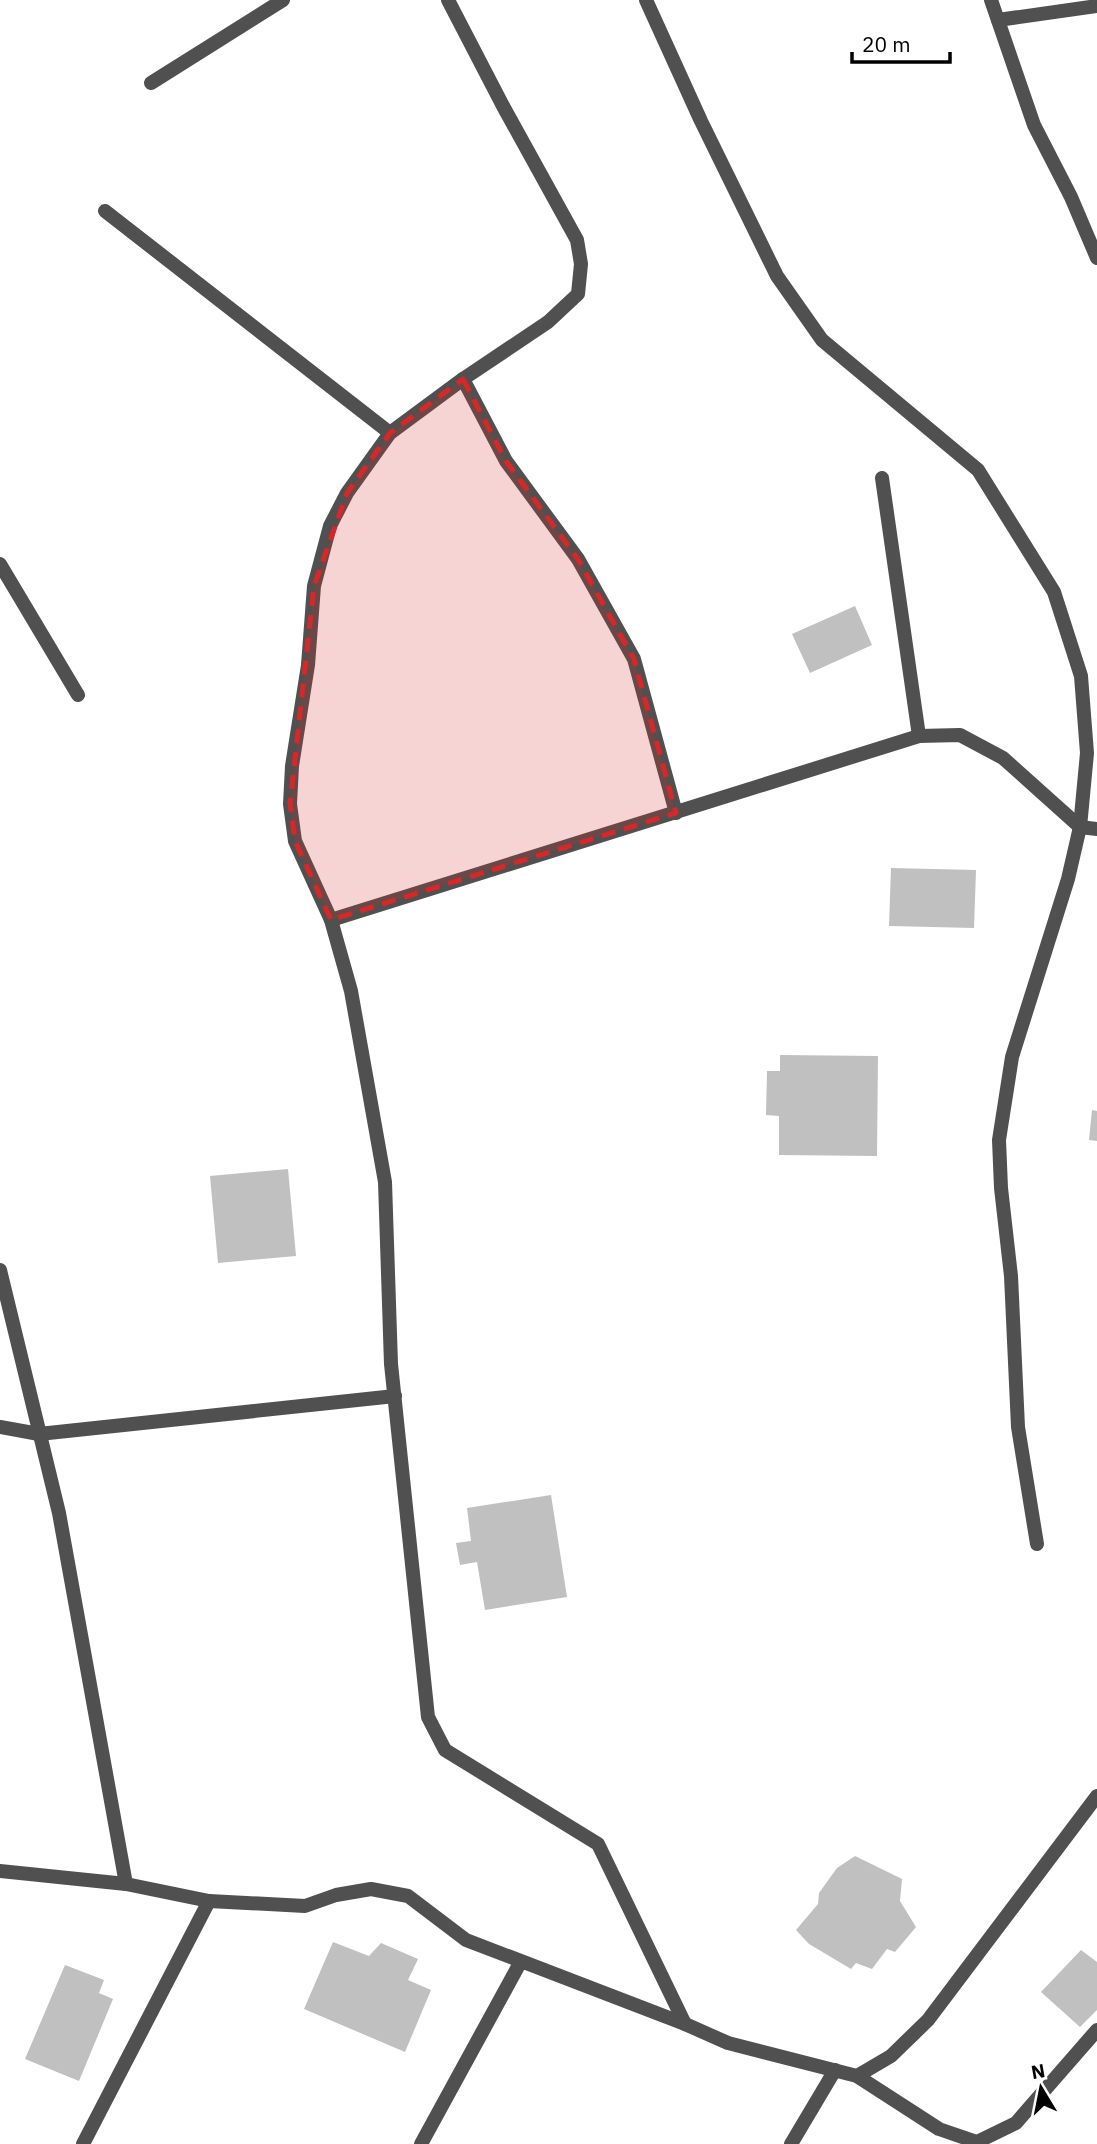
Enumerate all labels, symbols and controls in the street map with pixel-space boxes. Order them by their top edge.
scale bar [852,21,950,65]
text: 20 m [862,30,911,58]
north arrow [1006,2053,1076,2123]
text: N [1029,2058,1047,2084]

